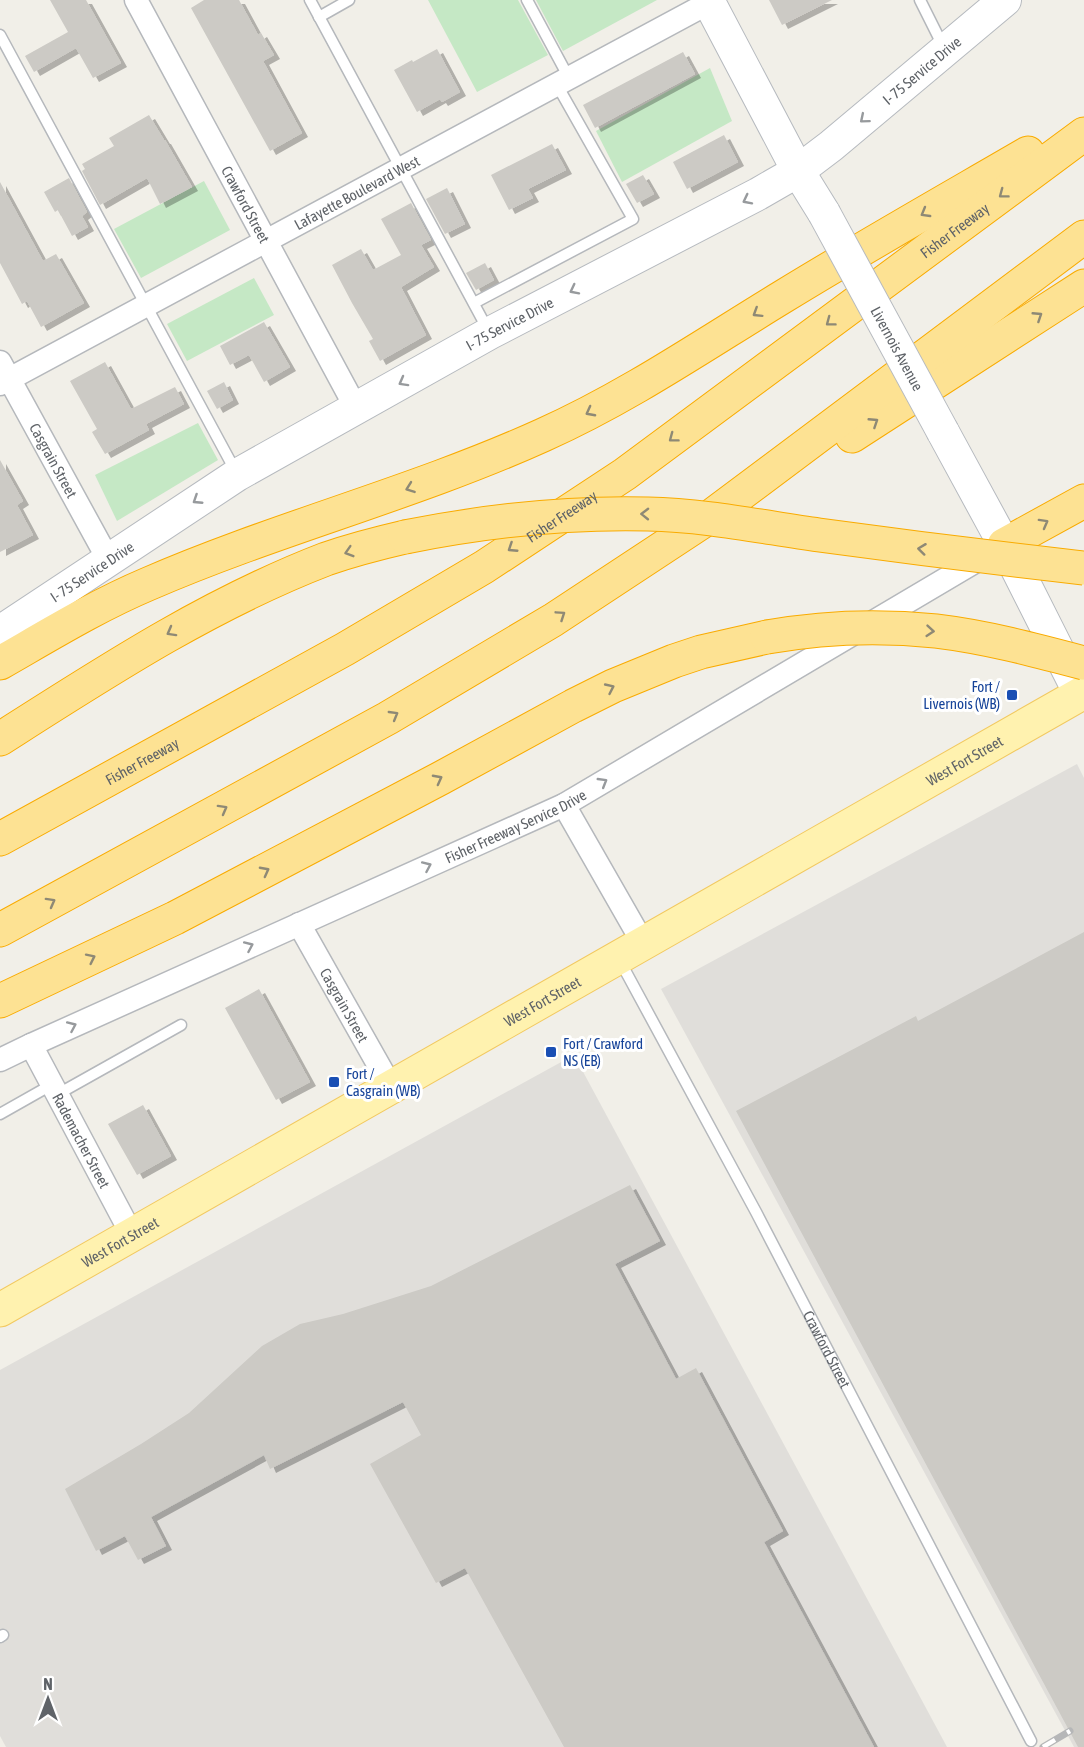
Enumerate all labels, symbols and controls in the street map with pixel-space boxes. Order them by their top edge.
street label: I- 75 Service Drive [879,32,964,108]
one-way arrow [860,112,871,123]
street label: Lafayette Boulevard West [291,152,422,233]
street label: Crawford Street [219,163,274,245]
one-way arrow [999,187,1010,198]
one-way arrow [743,193,754,204]
street label: Fisher Freeway [917,199,992,261]
one-way arrow [921,206,931,217]
one-way arrow [569,282,580,294]
street label: I- 75 Service Drive [463,293,556,353]
street label: Livernois Avenue [868,303,927,394]
one-way arrow [753,305,763,317]
one-way arrow [1031,312,1042,323]
one-way arrow [825,315,836,326]
one-way arrow [399,375,409,386]
one-way arrow [585,405,596,417]
one-way arrow [868,417,878,429]
street label: Casgrain Street [27,420,81,500]
one-way arrow [668,431,679,442]
one-way arrow [405,480,416,493]
street label: Fisher Freeway [523,487,600,545]
one-way arrow [193,493,203,505]
one-way arrow [640,508,649,520]
one-way arrow [1038,519,1048,530]
street label: I- 75 Service Drive [47,537,137,605]
one-way arrow [508,541,518,553]
one-way arrow [917,543,926,555]
one-way arrow [344,545,355,557]
one-way arrow [554,611,565,622]
one-way arrow [925,624,934,637]
one-way arrow [167,625,177,636]
place label: Fort / Livernois (WB) [923,678,1000,712]
one-way arrow [603,683,614,695]
marker: Fort / Livernois (WB) [1005,688,1019,702]
one-way arrow [388,711,398,722]
street label: West Fort Street [923,732,1006,789]
street label: Fisher Freeway [102,734,181,788]
one-way arrow [431,775,442,787]
one-way arrow [597,778,607,790]
street label: Fisher Freeway Service Drive [442,785,589,866]
one-way arrow [216,805,227,816]
one-way arrow [421,861,432,873]
one-way arrow [259,867,269,878]
one-way arrow [45,898,56,909]
one-way arrow [243,941,254,953]
one-way arrow [85,954,96,966]
street label: Casgrain Street [317,965,372,1045]
street label: West Fort Street [501,972,583,1029]
one-way arrow [65,1021,76,1033]
place label: Fort / Crawford NS (EB) [563,1035,643,1069]
marker: Fort / Crawford NS (EB) [544,1045,558,1059]
place label: Fort / Casgrain (WB) [346,1065,421,1099]
marker: Fort / Casgrain (WB) [327,1075,341,1089]
street label: Rademacher Street [49,1090,114,1191]
street label: West Fort Street [79,1213,161,1270]
street label: Crawford Street [800,1308,854,1391]
north arrow [18,1669,78,1729]
text: N [43,1675,53,1693]

